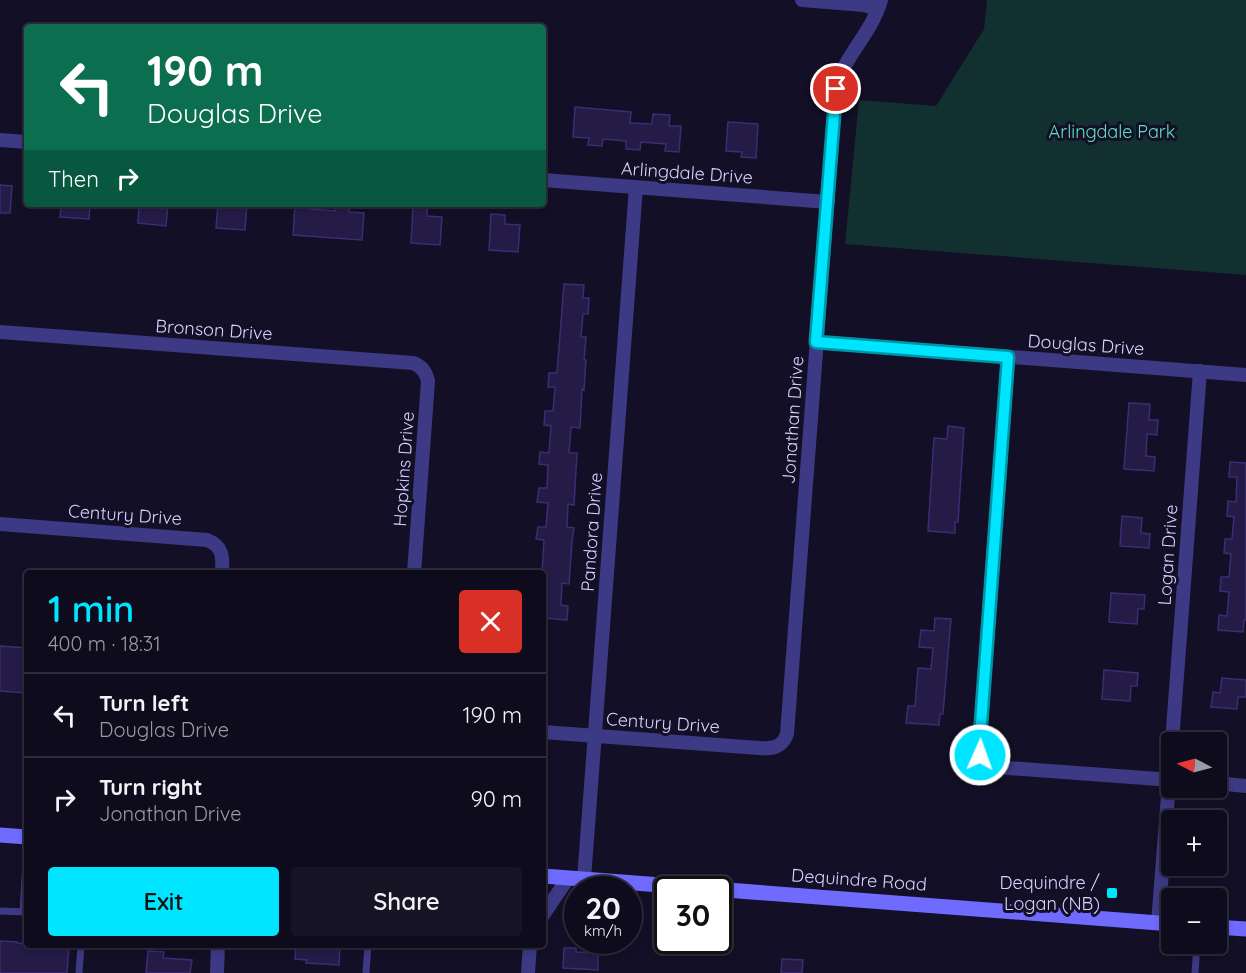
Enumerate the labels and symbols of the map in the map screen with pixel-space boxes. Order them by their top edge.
pin [810,63,861,114]
park label: Arlingdale Park [1049,120,1175,143]
street label: Arlingdale Drive [620,156,754,189]
street label: Bronson Drive [155,314,273,345]
street label: Douglas Drive [1027,329,1145,360]
street label: Jonathan Drive [777,355,808,485]
street label: Hopkins Drive [388,411,419,527]
street label: Pandora Drive [576,472,607,592]
street label: Century Drive [67,499,183,530]
street label: Logan Drive [1153,504,1183,606]
street label: Century Drive [605,707,721,738]
position arrow [948,723,1012,787]
north arrow [1161,732,1227,798]
street label: Dequindre Road [790,863,928,896]
place label: Dequindre / Logan (NB) [999,871,1101,915]
speed limit sign: 30 [654,876,732,954]
marker: Dequindre / Logan (NB) [1105,886,1119,900]

